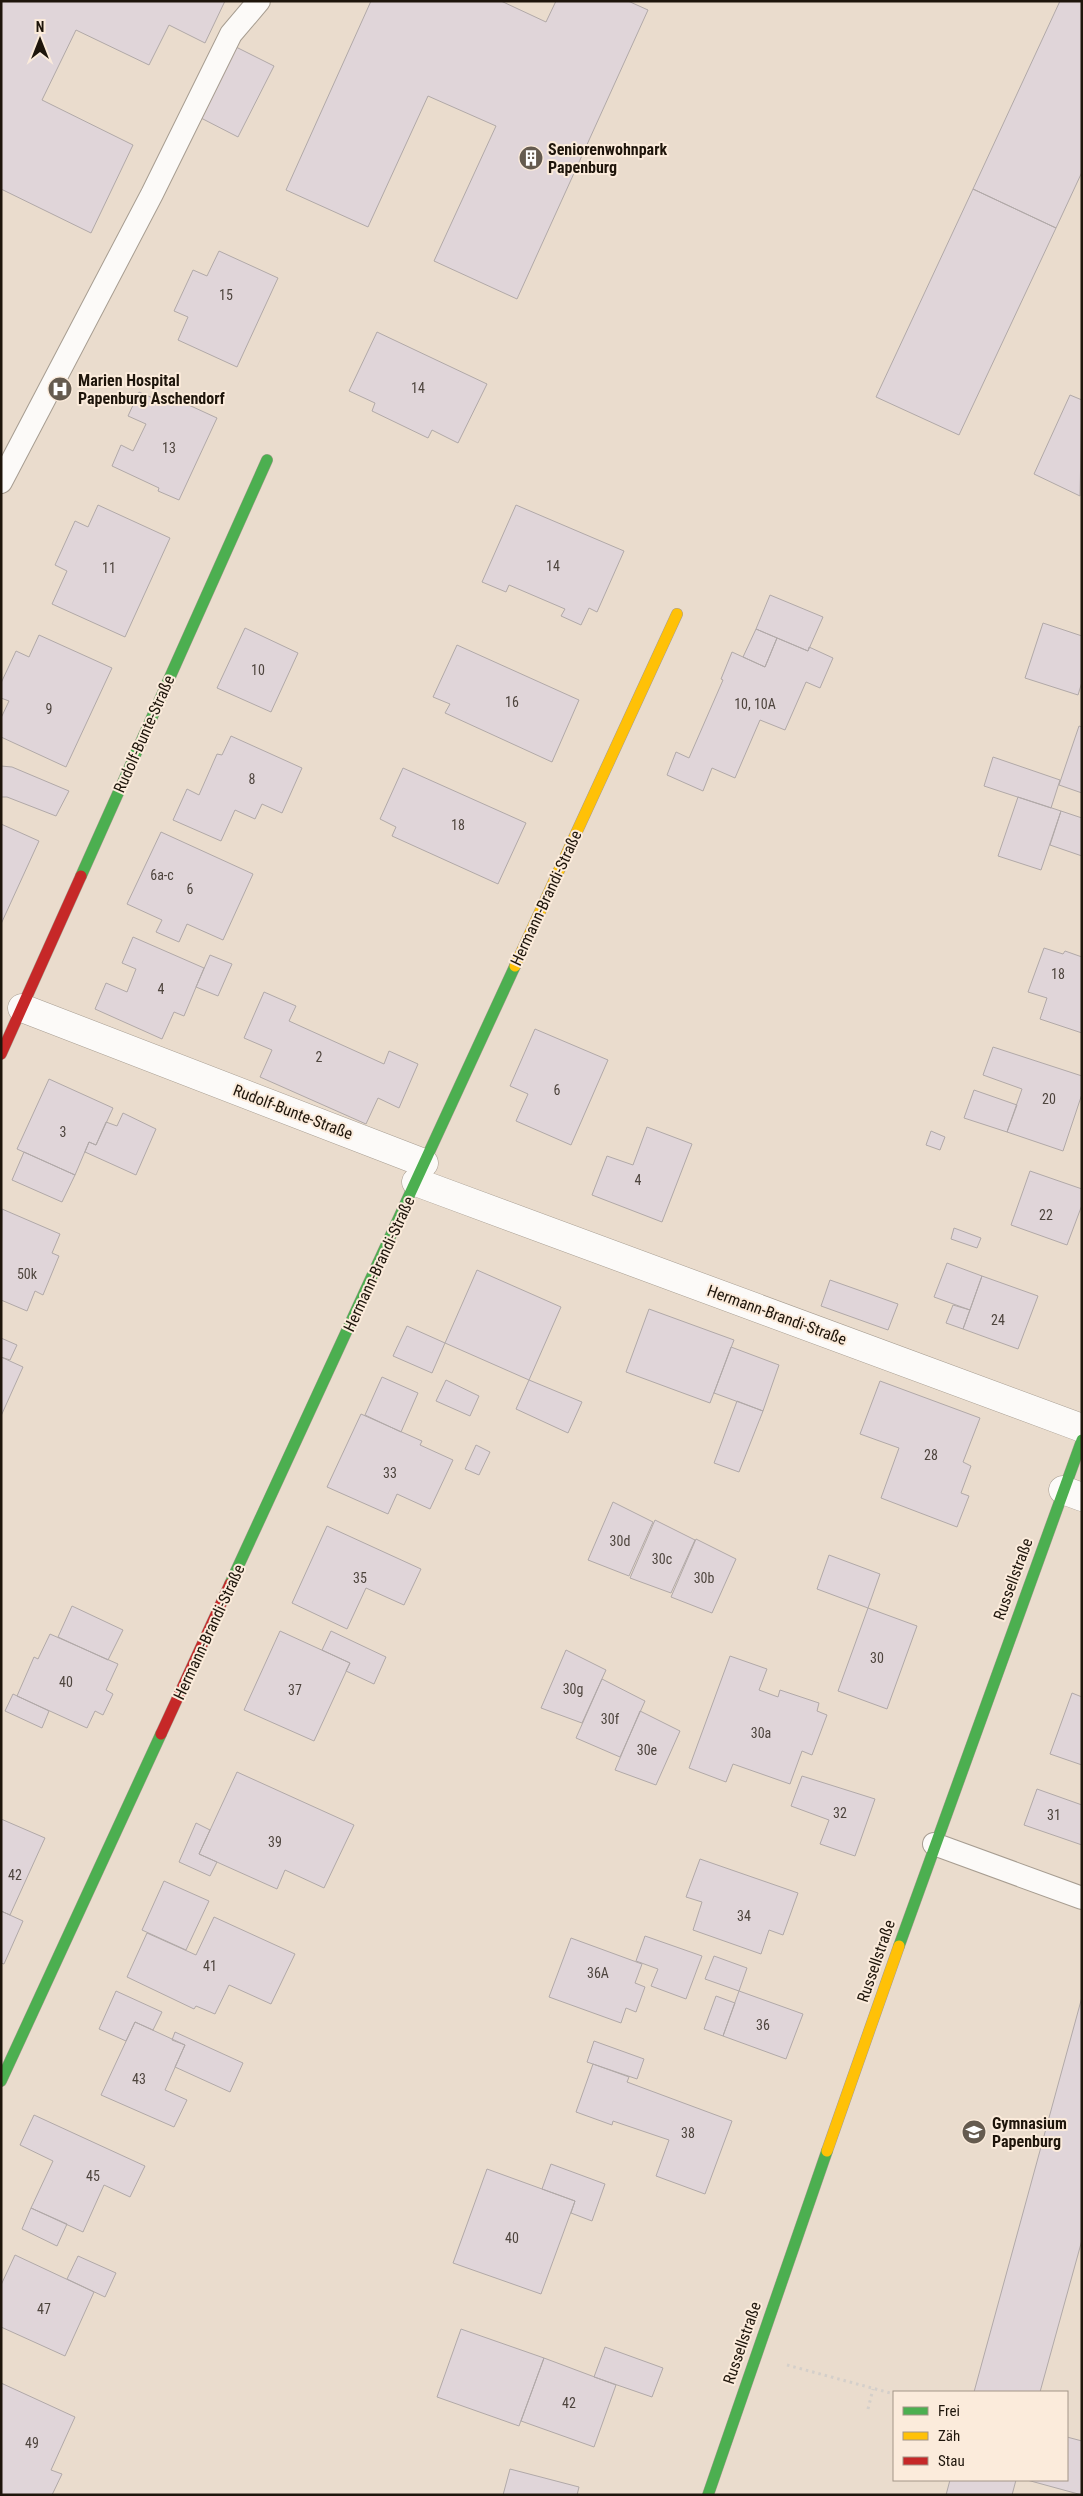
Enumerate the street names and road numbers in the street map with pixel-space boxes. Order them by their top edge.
street label: Rudolf-Bunte-Straße [110,672,178,796]
street label: Hermann-Brandi-Straße [506,827,586,969]
street label: Rudolf-Bunte-Straße [231,1080,355,1144]
street label: Hermann-Brandi-Straße [339,1193,419,1335]
street label: Hermann-Brandi-Straße [705,1281,849,1349]
street label: Russellstraße [989,1535,1037,1623]
street label: Hermann-Brandi-Straße [169,1561,249,1703]
street label: Russellstraße [853,1917,899,2005]
street label: Russellstraße [719,2299,765,2387]

